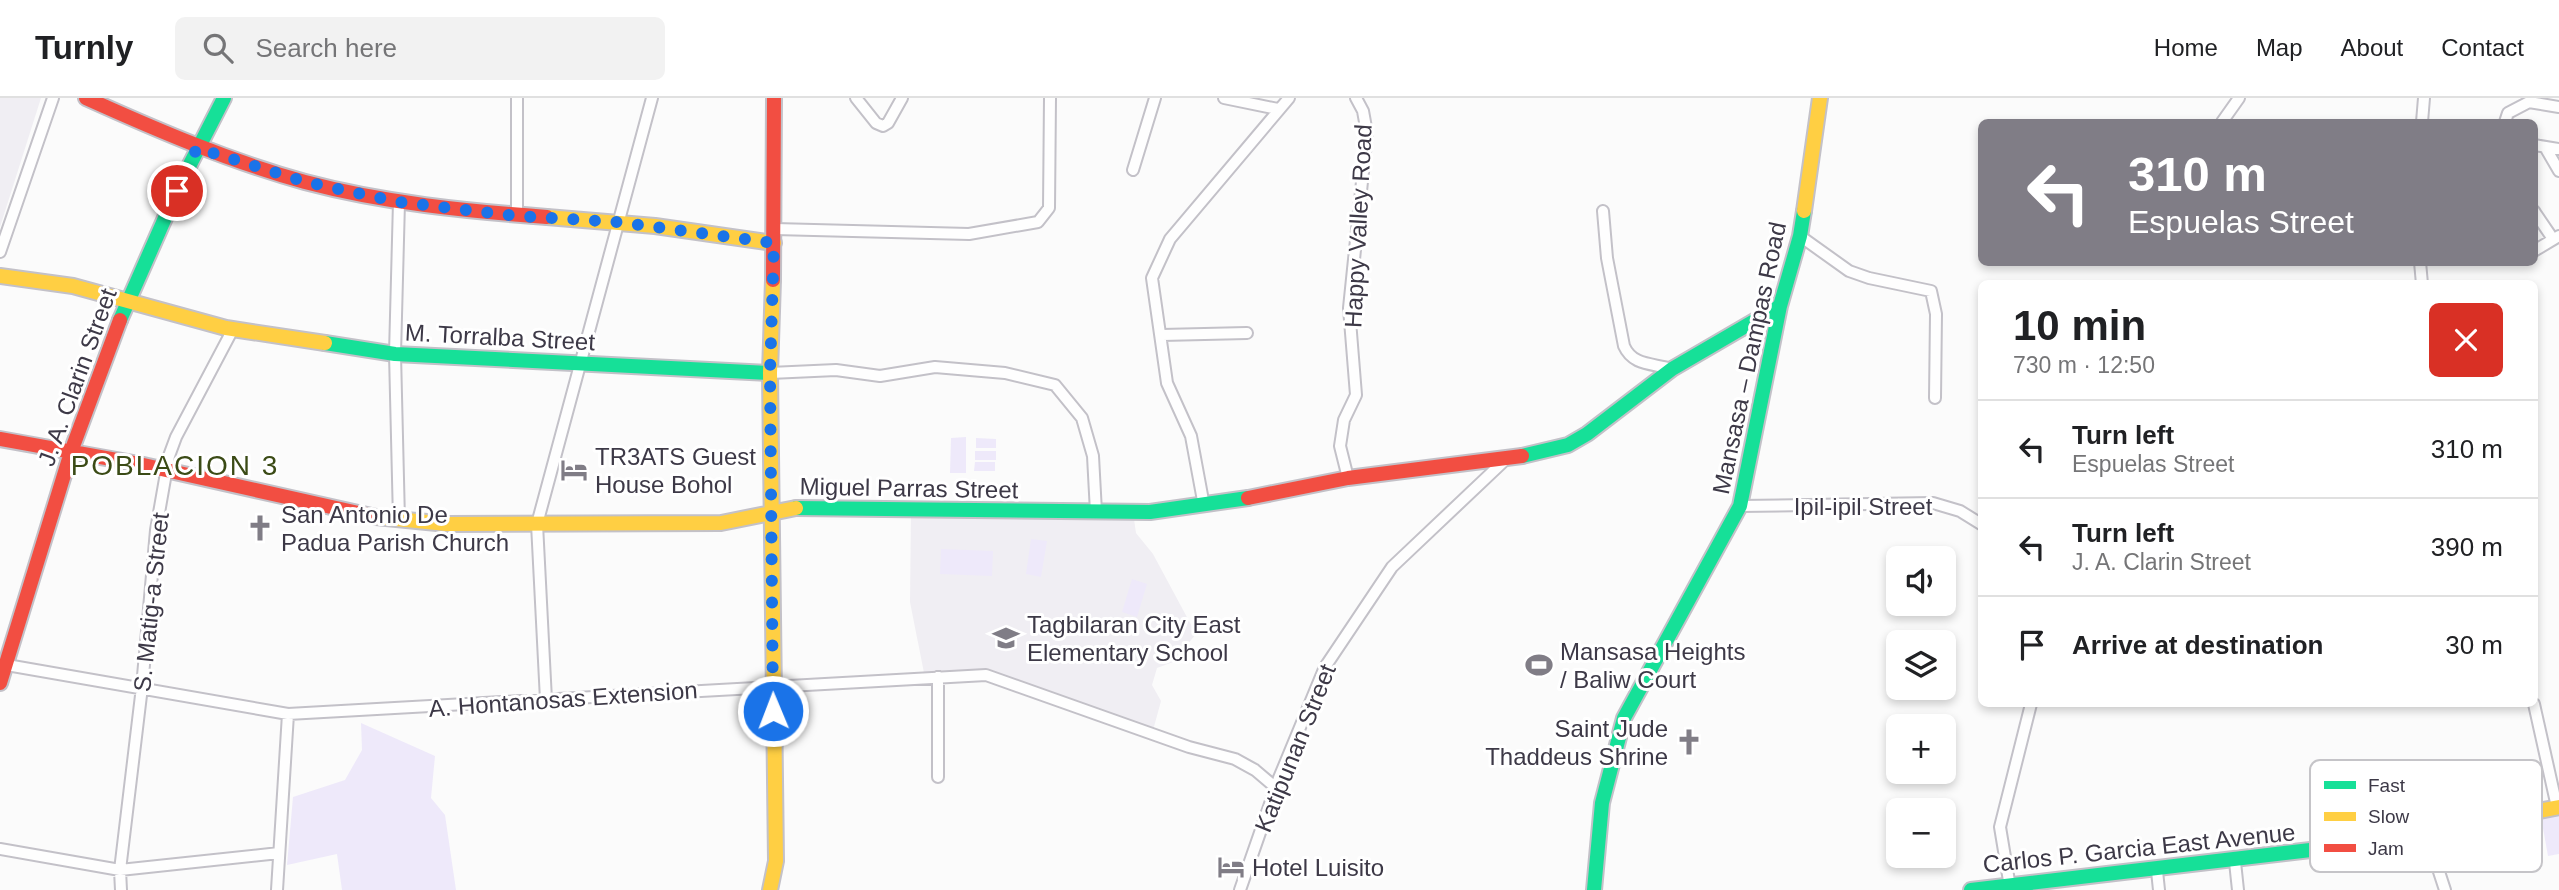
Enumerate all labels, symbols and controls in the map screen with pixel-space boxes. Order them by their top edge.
search box [175,17,665,80]
text: Turnly [35,29,133,66]
icon: search [199,29,237,67]
text: Search here [255,33,397,63]
text: Home [2154,34,2218,61]
text: Map [2256,34,2303,61]
text: About [2341,34,2403,61]
text: Contact [2441,34,2524,61]
street label: Happy Valley Road [1339,124,1377,328]
icon: left [2013,147,2104,238]
text: 310 m [2128,147,2267,201]
pin [147,161,207,221]
icon: arrive [158,172,196,210]
text: Espuelas Street [2128,204,2354,240]
street label: Mansasa – Dampas Road [1707,219,1791,497]
street label: J. A. Clarin Street [32,284,122,469]
text: 10 min [2013,302,2146,349]
button: close [2429,303,2503,377]
street label: M. Torralba Street [404,319,596,355]
text: 730 m · 12:50 [2013,352,2155,378]
text: Turn left [2072,420,2174,450]
icon: left [2013,430,2051,468]
text: 310 m [2431,434,2503,464]
place label: TR3ATS Guest House Bohol [595,443,756,498]
district label: POBLACION 3 [71,450,279,481]
text: Espuelas Street [2072,451,2234,477]
hotel icon: TR3ATS Guest House Bohol [559,455,589,485]
street label: Miguel Parras Street [799,473,1019,503]
street label: Ipil-ipil Street [1794,493,1933,520]
place label: San Antonio De Padua Parish Church [281,501,509,556]
street label: S. Matig-a Street [128,511,174,693]
church icon: San Antonio De Padua Parish Church [245,513,275,543]
text: Turn left [2072,518,2174,548]
icon: left [2013,528,2051,566]
text: 390 m [2431,532,2503,562]
map controls [1886,546,1956,868]
button: sound [1886,546,1956,616]
text: J. A. Clarin Street [2072,549,2251,575]
place label: Tagbilaran City East Elementary School [1027,611,1241,666]
school or university icon: Tagbilaran City East Elementary School [991,623,1021,653]
icon: arrive [2013,626,2051,664]
button: layers [1886,630,1956,700]
text: Arrive at destination [2072,630,2323,660]
text: 30 m [2445,630,2503,660]
place label: Mansasa Heights / Baliw Court [1560,638,1745,693]
sports icon: Mansasa Heights / Baliw Court [1524,650,1554,680]
street label: Katipunan Street [1249,660,1341,836]
position arrow [736,674,810,748]
street label: A. Hontanosas Extension [428,676,698,722]
button: + [1886,714,1956,784]
place label: Saint Jude Thaddeus Shrine [1485,715,1668,770]
church icon: Saint Jude Thaddeus Shrine [1674,727,1704,757]
legend [2310,760,2542,872]
text: Fast [2368,775,2406,796]
button: − [1886,798,1956,868]
text: Slow [2368,806,2409,827]
street label: Carlos P. Garcia East Avenue [1981,818,2297,878]
text: Jam [2368,838,2404,859]
hotel icon: Hotel Luisito [1216,852,1246,882]
place label: Hotel Luisito [1252,854,1384,881]

